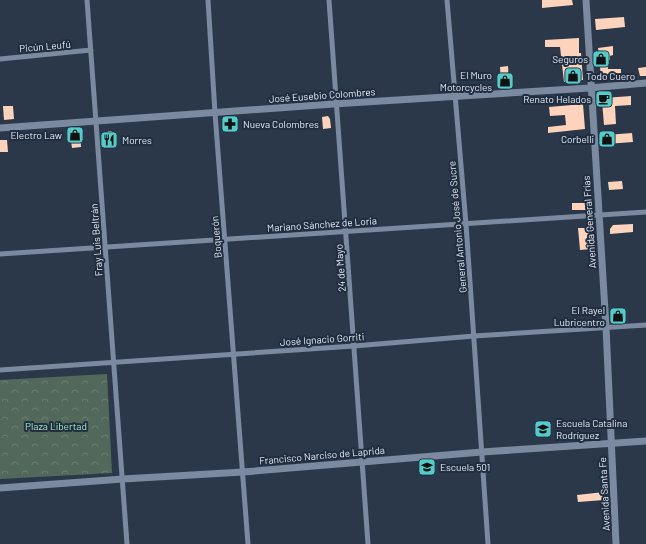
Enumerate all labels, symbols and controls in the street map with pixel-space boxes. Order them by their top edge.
street label: Picún Leufú [19,38,71,54]
shop icon: Seguros [591,49,611,69]
place label: Seguros [552,53,588,65]
shop icon: Todo Cuero [563,66,583,86]
place label: El Muro Motorcycles [440,69,492,93]
place label: Todo Cuero [586,70,635,82]
shop icon: El Muro Motorcycles [495,71,515,91]
street label: José Eusebio Colombres [268,85,376,105]
cafe icon: Renato Helados [594,89,614,109]
place label: Renato Helados [523,93,591,105]
pharmacy icon: Nueva Colombres [220,114,240,134]
place label: Nueva Colombres [243,118,319,130]
shop icon: Electro Law [65,125,85,145]
place label: Electro Law [11,129,62,141]
shop icon: Corbelli [597,129,617,149]
restaurant icon: Morres [99,130,119,150]
place label: Corbelli [561,133,594,145]
place label: Morres [122,134,152,146]
street label: General Antonio José de Sucre [445,161,469,293]
street label: Avenida General Frías [580,175,598,269]
street label: Fray Luis Beltrán [87,203,105,277]
street label: Mariano Sánchez de Loria [267,214,377,234]
street label: Boquerón [208,215,224,259]
street label: 24 de Mayo [332,244,348,292]
place label: El Rayel Lubricentro [554,304,605,328]
shop icon: El Rayel Lubricentro [608,306,628,326]
street label: José Ignacio Gorriti [279,330,365,348]
place label: Escuela Catalina Rodríguez [556,417,627,441]
school or university icon: Escuela Catalina Rodríguez [533,419,553,439]
park label: Plaza Libertad [25,420,87,432]
street label: Francisco Narciso de Laprida [259,444,385,466]
school or university icon: Escuela 501 [417,457,437,477]
street label: Avenida Santa Fe [596,457,612,531]
place label: Escuela 501 [440,461,490,473]

